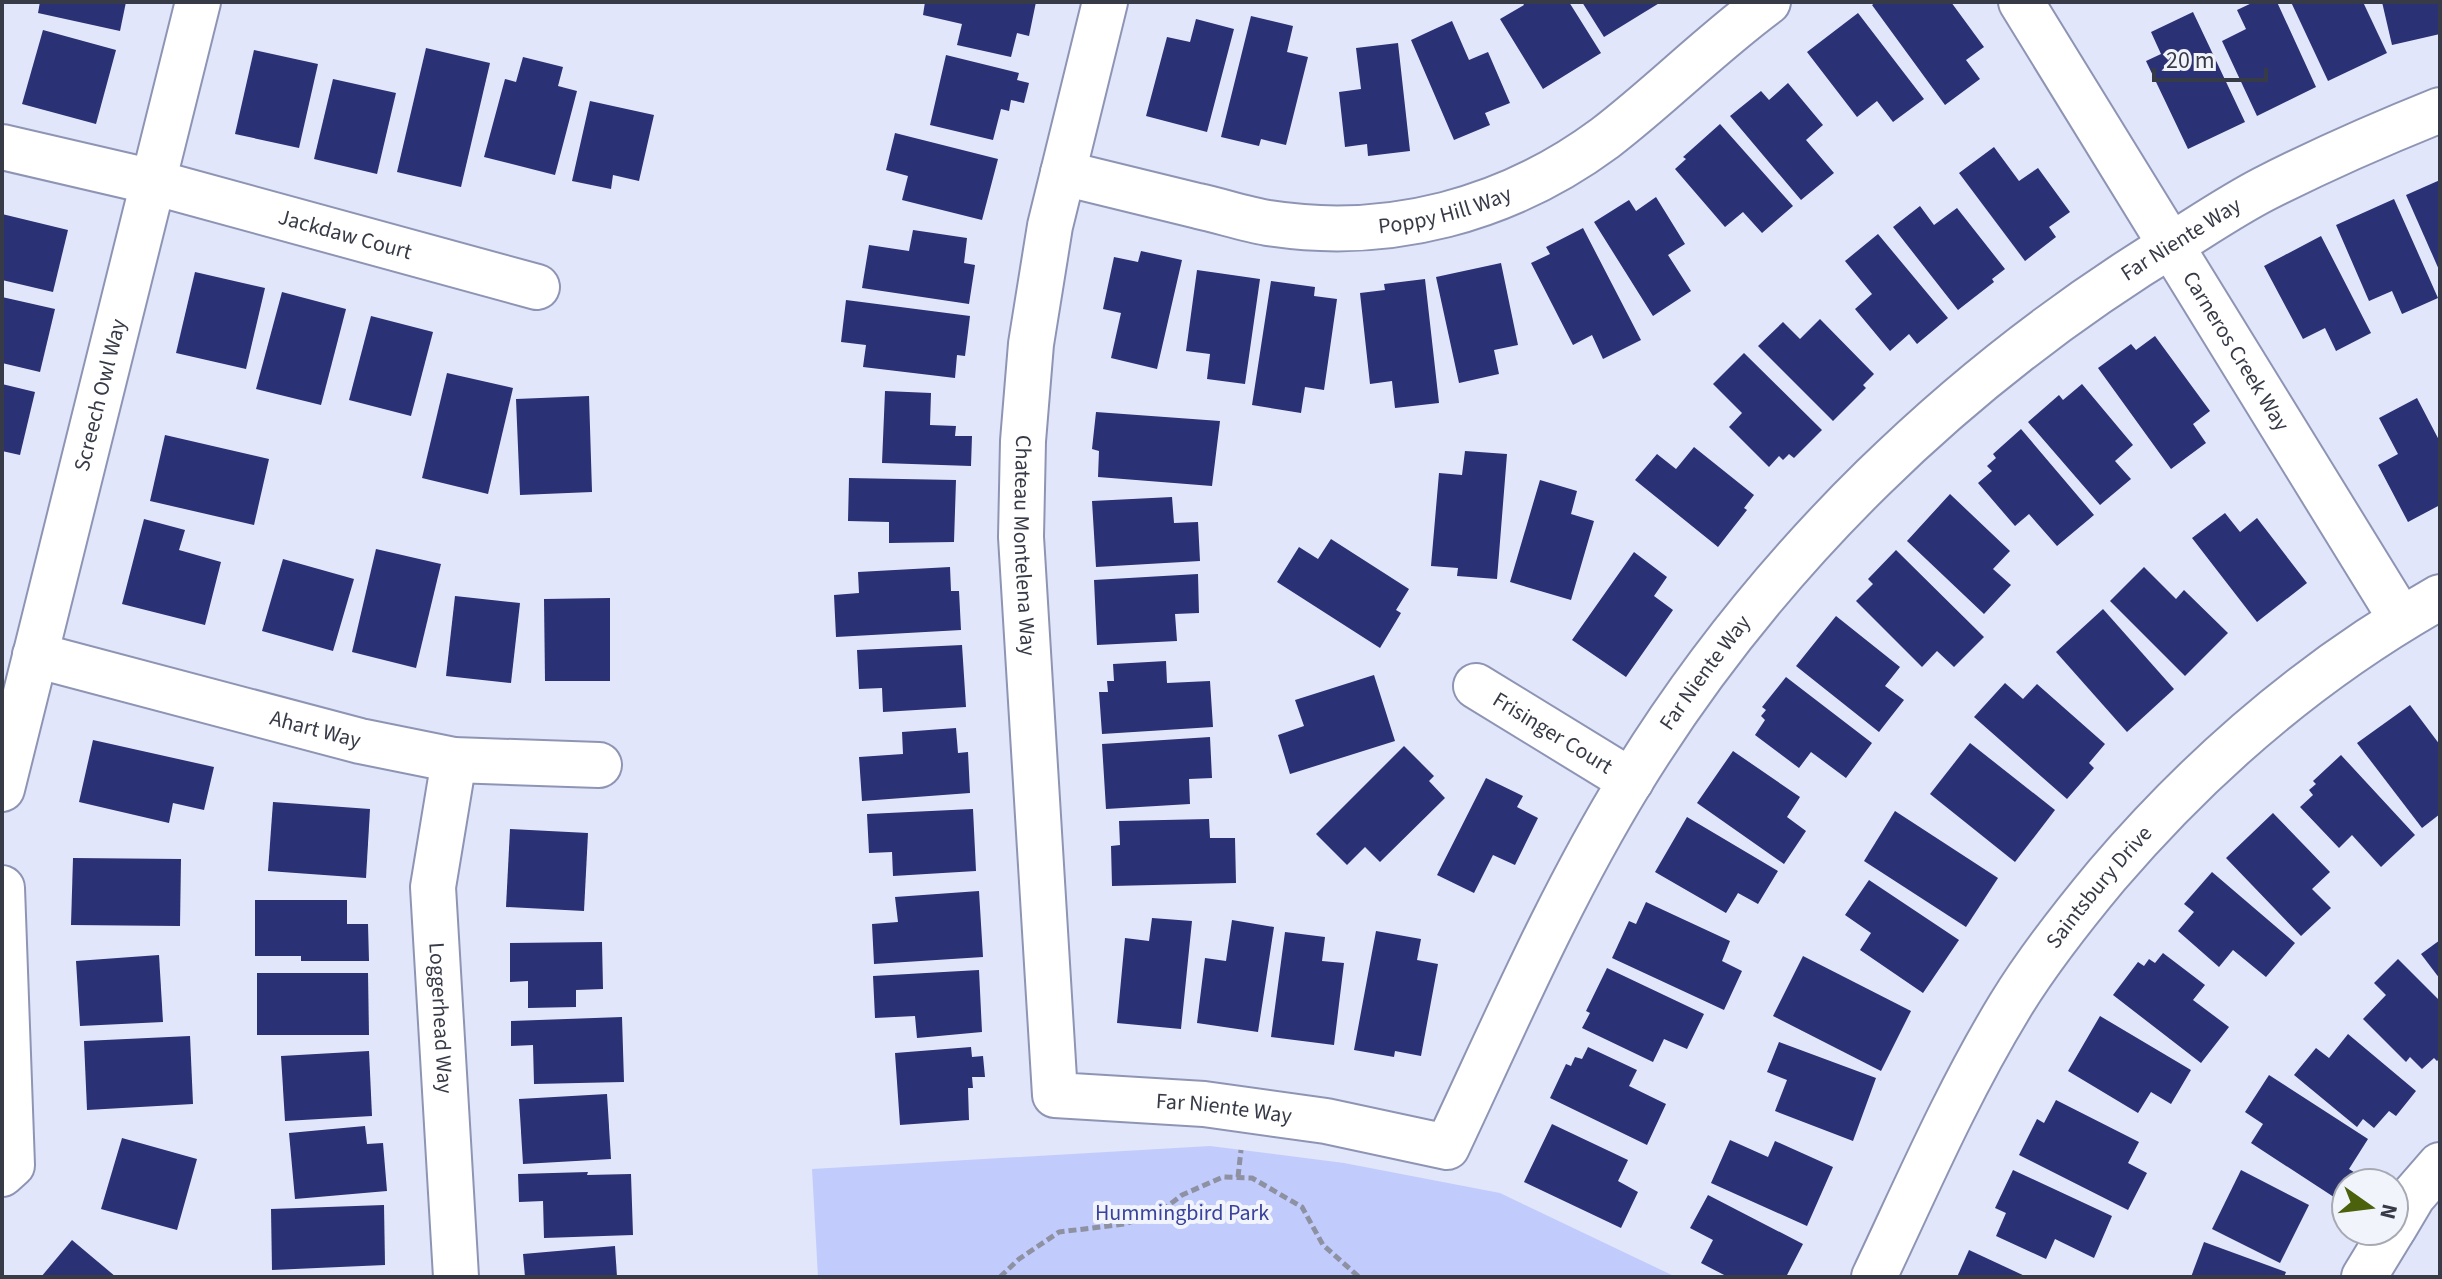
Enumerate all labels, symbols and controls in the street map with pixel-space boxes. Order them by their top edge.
scale bar [2154,32,2266,82]
text: 20 m [2166,43,2215,78]
street label: Poppy Hill Way [1377,178,1517,242]
street label: Far Niente Way [2114,189,2248,289]
street label: Jackdaw Court [275,201,416,268]
street label: Carneros Creek Way [2174,265,2298,438]
street label: Screech Owl Way [66,315,135,475]
street label: Chateau Montelena Way [1005,435,1044,657]
street label: Far Niente Way [1652,607,1759,737]
street label: Frisinger Court [1487,684,1619,782]
street label: Ahart Way [266,702,365,757]
street label: Saintsbury Drive [2038,818,2160,955]
street label: Loggerhead Way [420,942,461,1095]
street label: Far Niente Way [1155,1085,1295,1132]
north arrow [2330,1167,2410,1247]
park label: Hummingbird Park [1095,1197,1269,1229]
text: N [2371,1201,2406,1223]

